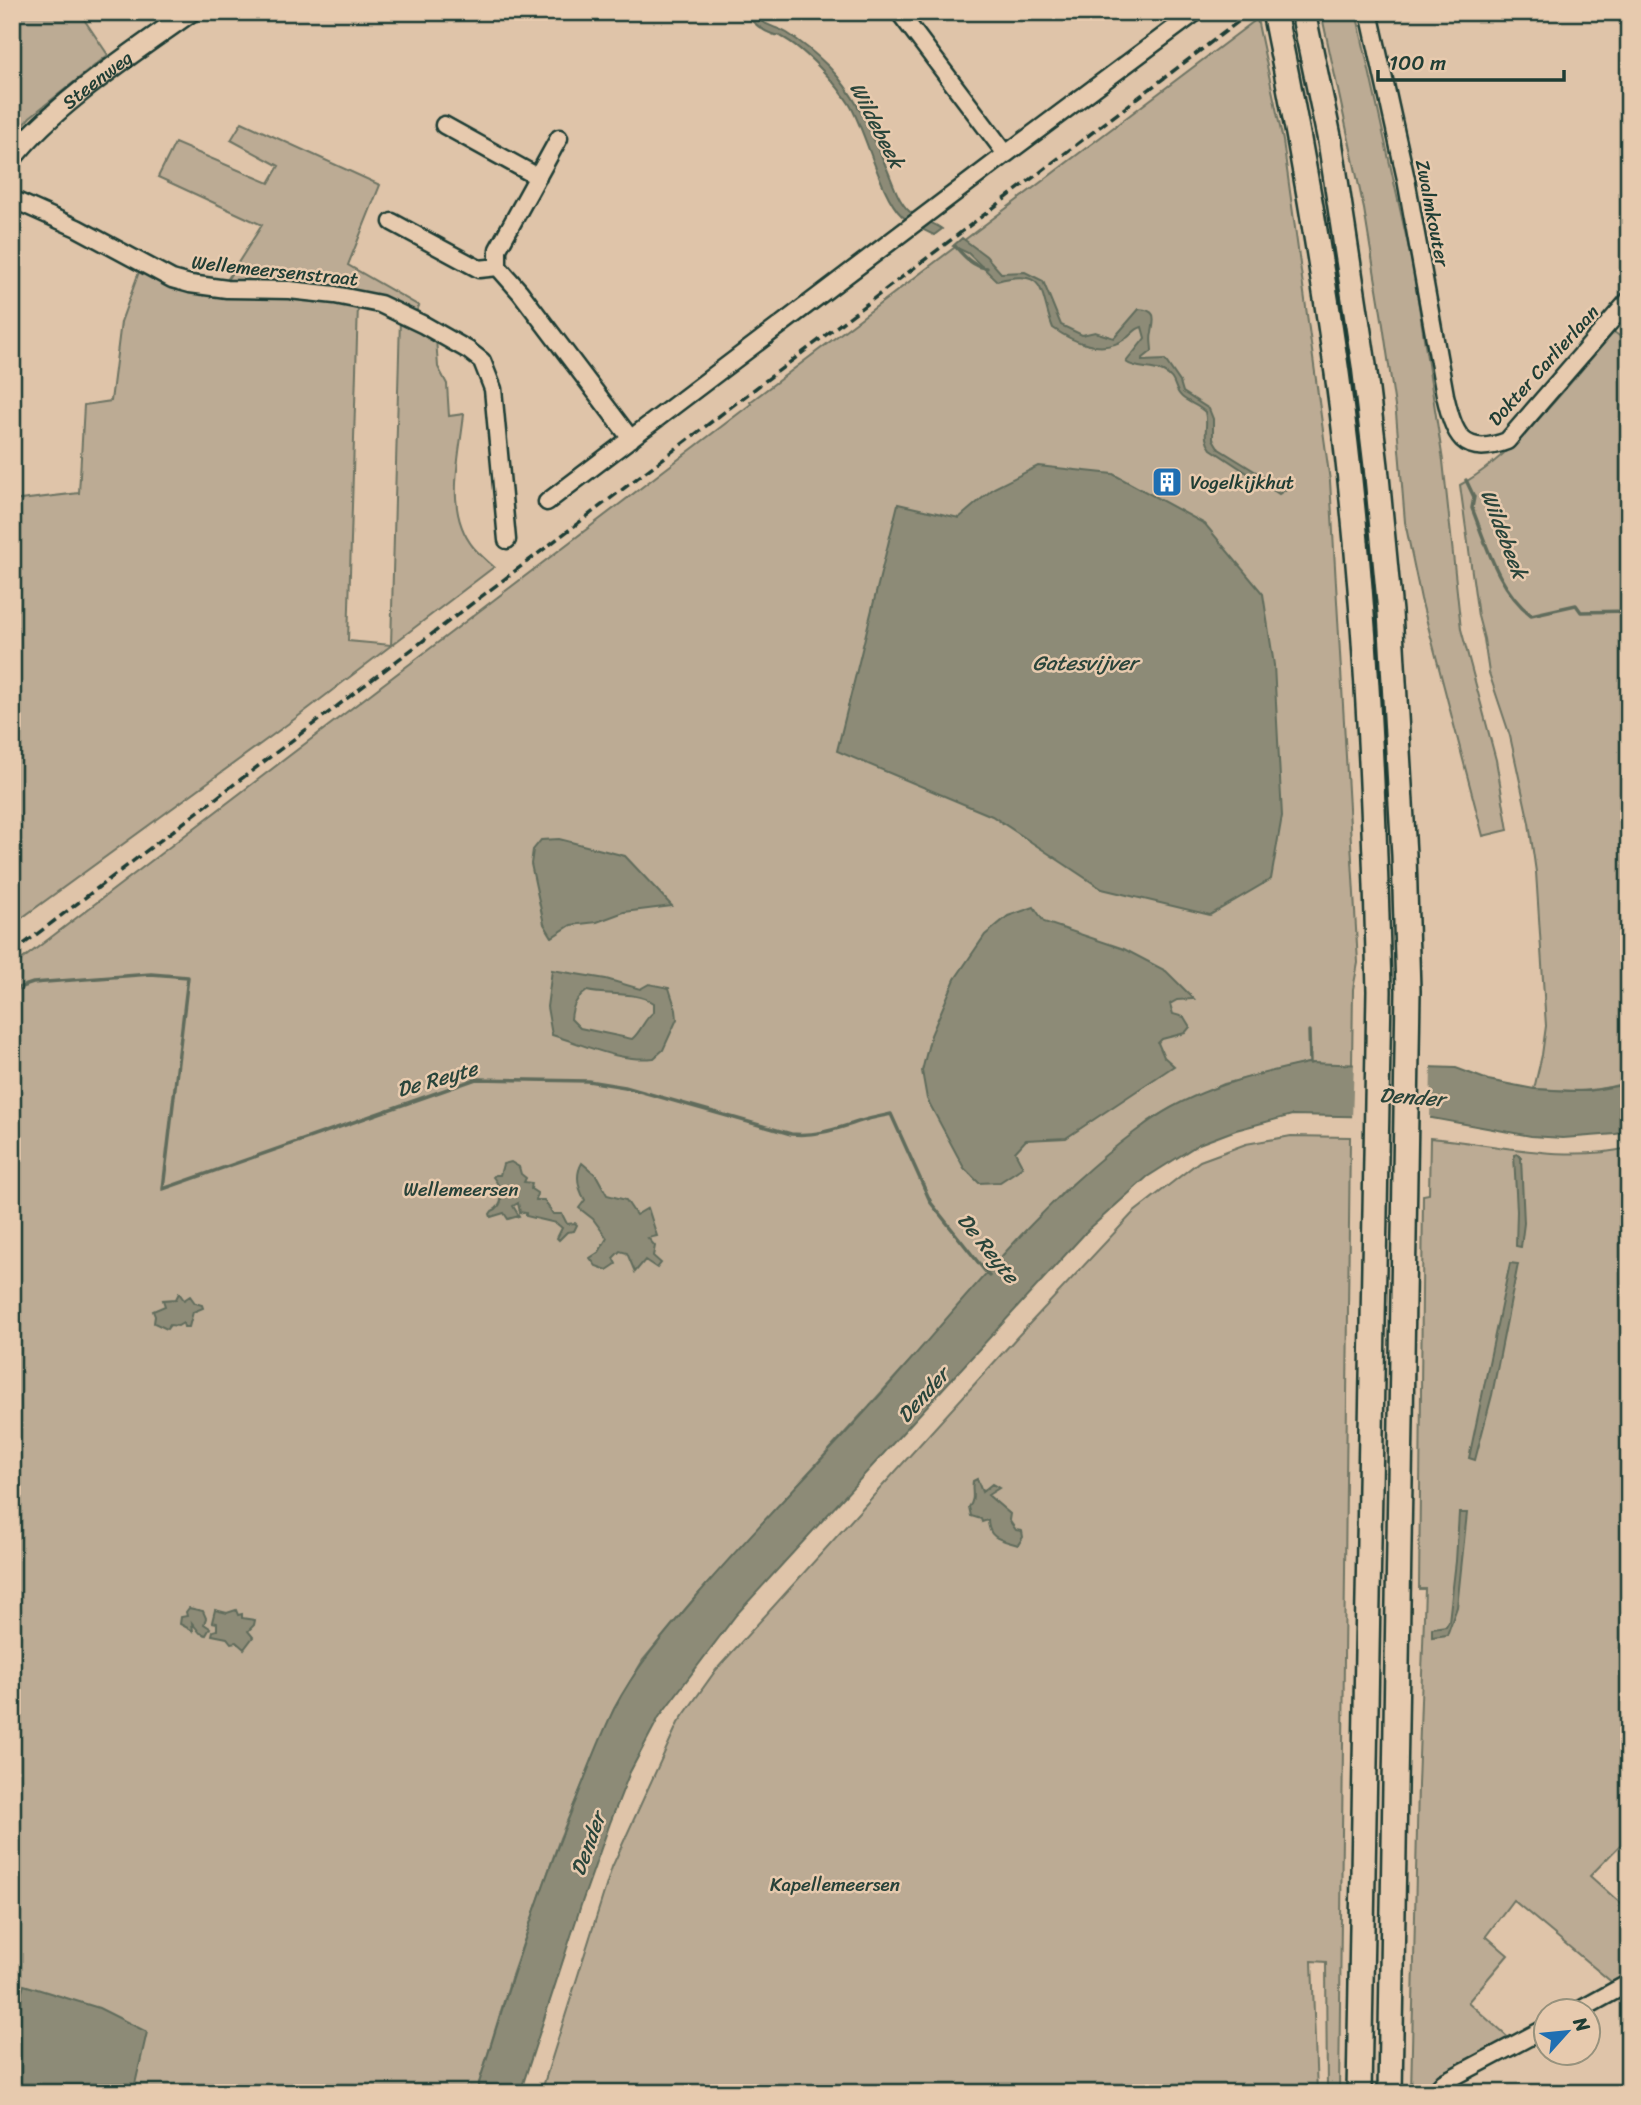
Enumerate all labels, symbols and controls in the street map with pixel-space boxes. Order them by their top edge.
scale bar [1378,38,1564,82]
street label: Steenweg [54,41,140,118]
text: 100 m [1389,44,1446,82]
water label: Wildebeek [839,75,916,178]
street label: Zwalmkouter [1406,157,1459,271]
street label: Wellemeersenstraat [190,245,360,296]
street label: Dokter Carlierlaan [1480,297,1607,434]
building icon: Vogelkijkhut [1150,465,1184,499]
place label: Vogelkijkhut [1190,466,1294,499]
water label: Wildebeek [1470,484,1539,587]
water label: Gatesvijver [1033,644,1141,682]
water label: De Reyte [392,1049,484,1109]
water label: Dender [1378,1076,1449,1118]
park label: Wellemeersen [403,1173,519,1206]
water label: De Reyte [947,1204,1030,1293]
water label: Dender [887,1356,961,1432]
water label: Dender [559,1804,618,1881]
park label: Kapellemeersen [770,1868,900,1901]
north arrow [1532,1996,1602,2066]
text: N [1564,2010,1600,2039]

